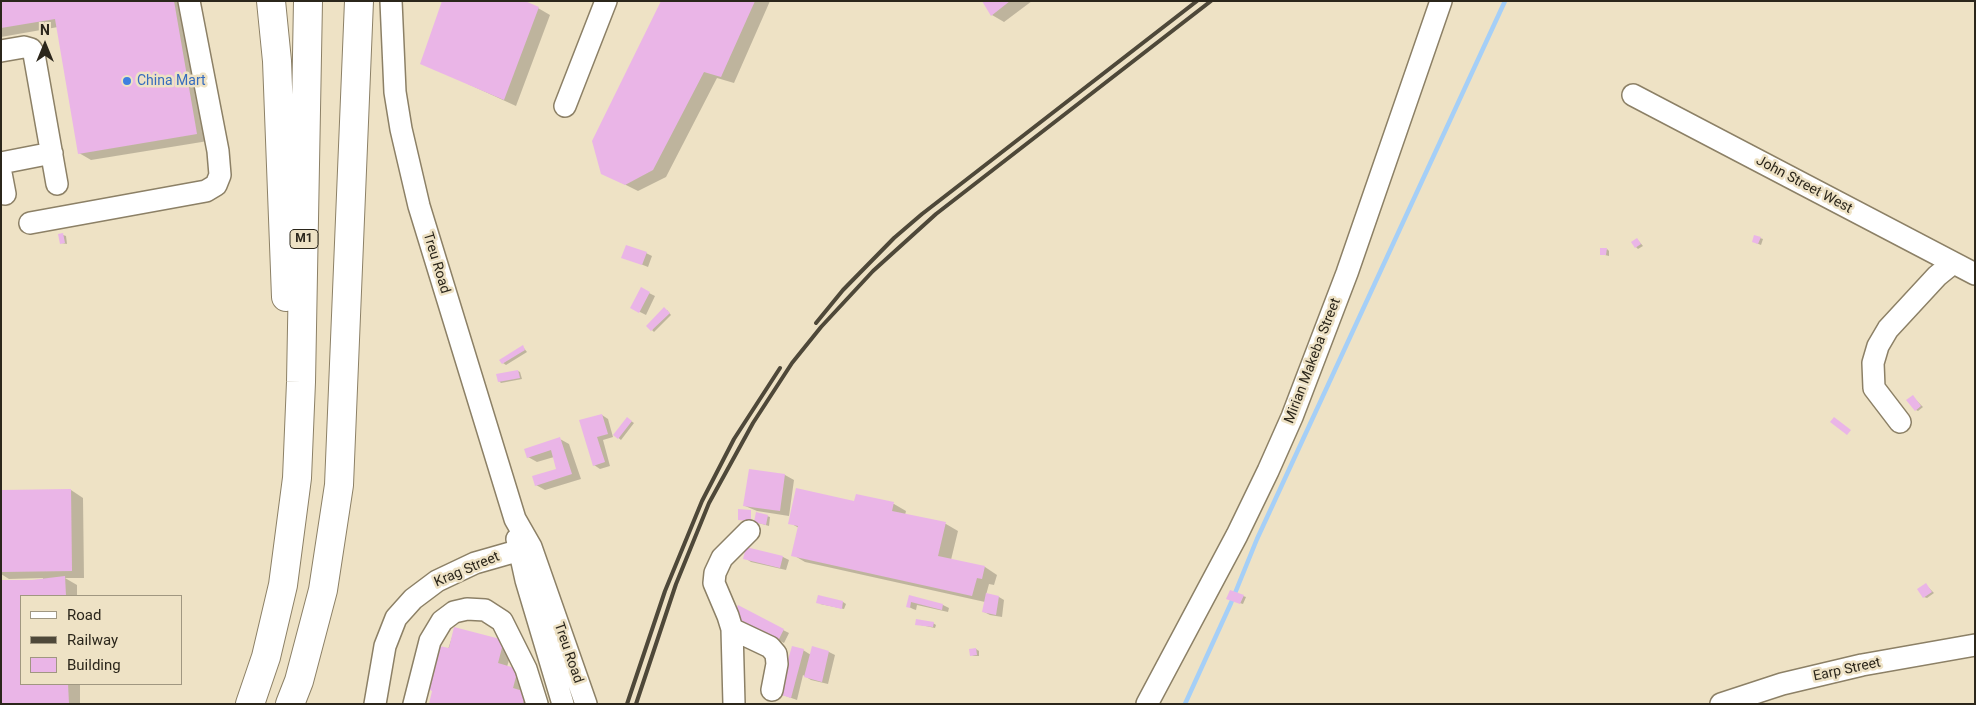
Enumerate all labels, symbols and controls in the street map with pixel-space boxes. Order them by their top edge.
north arrow [20,20,70,70]
text: N [40,22,50,38]
place label: China Mart [137,73,206,89]
marker: China Mart [121,75,133,87]
street label: John Street West [1753,153,1855,217]
road number: M1 [290,230,318,248]
street label: Treu Road [419,230,453,296]
street label: Mirian Makeba Street [1281,296,1345,426]
street label: Krag Street [432,549,502,591]
legend [20,595,182,685]
text: Road [67,606,101,624]
street label: Treu Road [550,620,586,686]
text: Railway [67,631,118,649]
street label: Earp Street [1812,655,1882,685]
text: Building [67,656,121,674]

